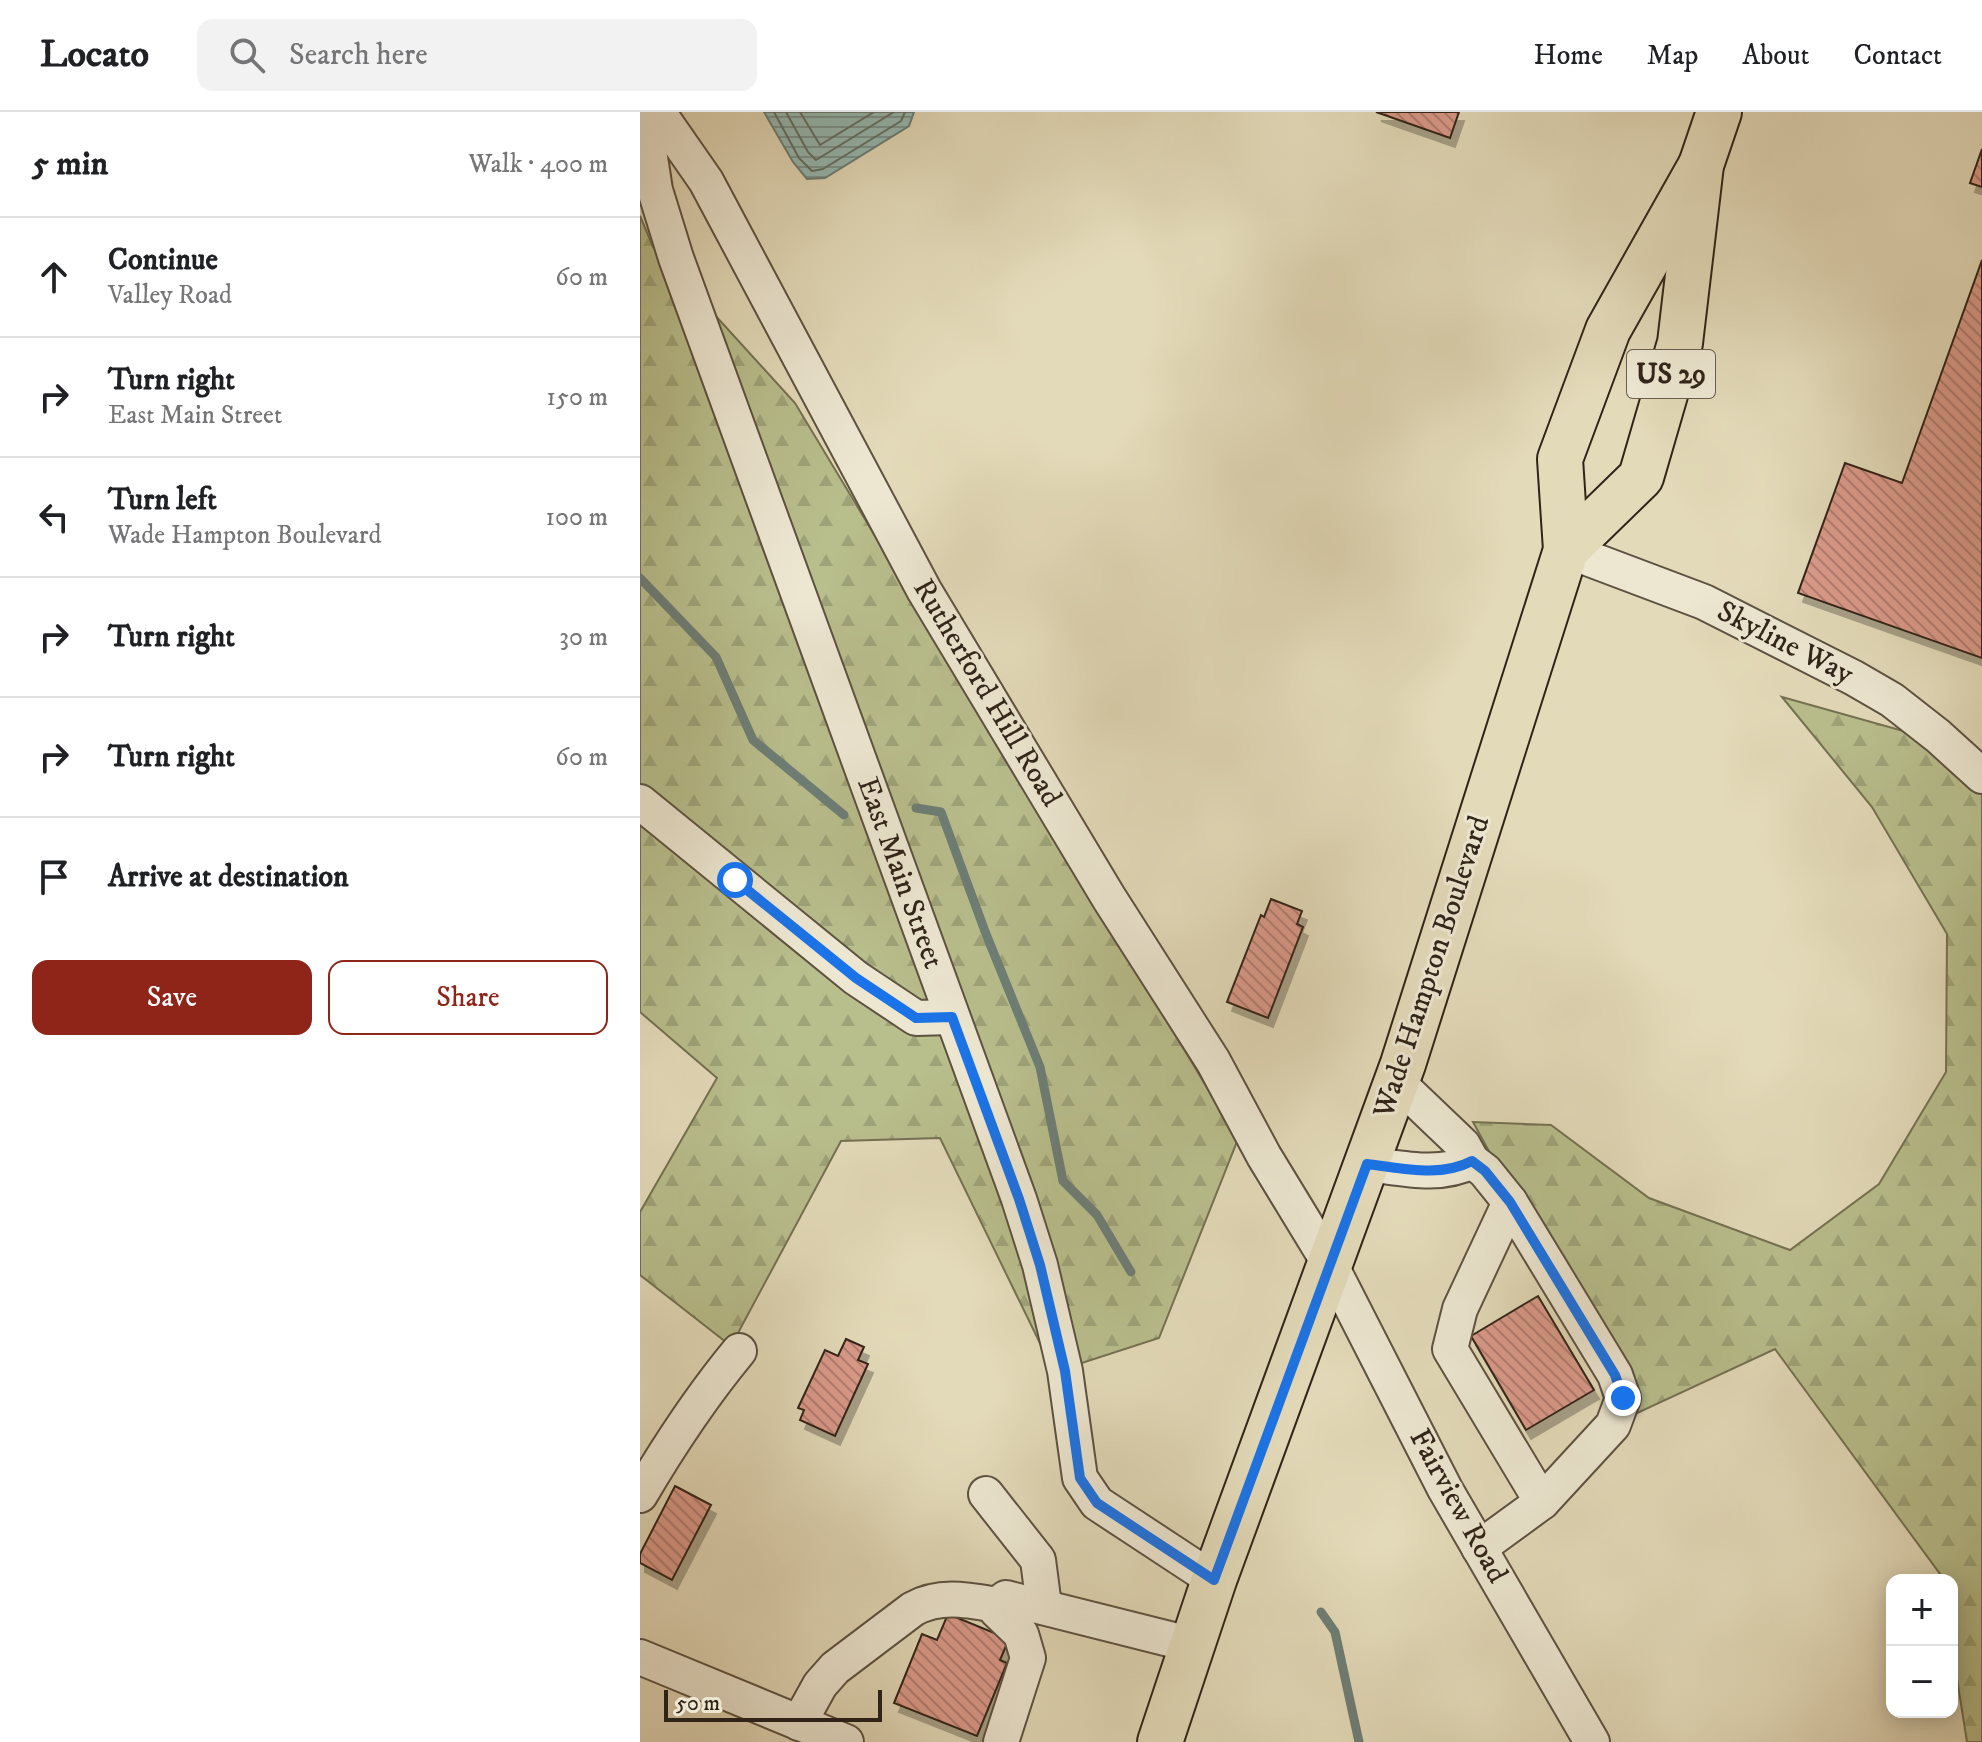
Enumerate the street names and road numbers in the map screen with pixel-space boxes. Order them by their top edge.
road number: US 29 [1627,350,1715,398]
street label: Rutherford Hill Road [904,572,1070,814]
street label: Skyline Way [1711,593,1860,693]
street label: East Main Street [848,772,952,974]
street label: Wade Hampton Boulevard [1365,811,1498,1124]
street label: Fairview Road [1400,1422,1516,1590]

